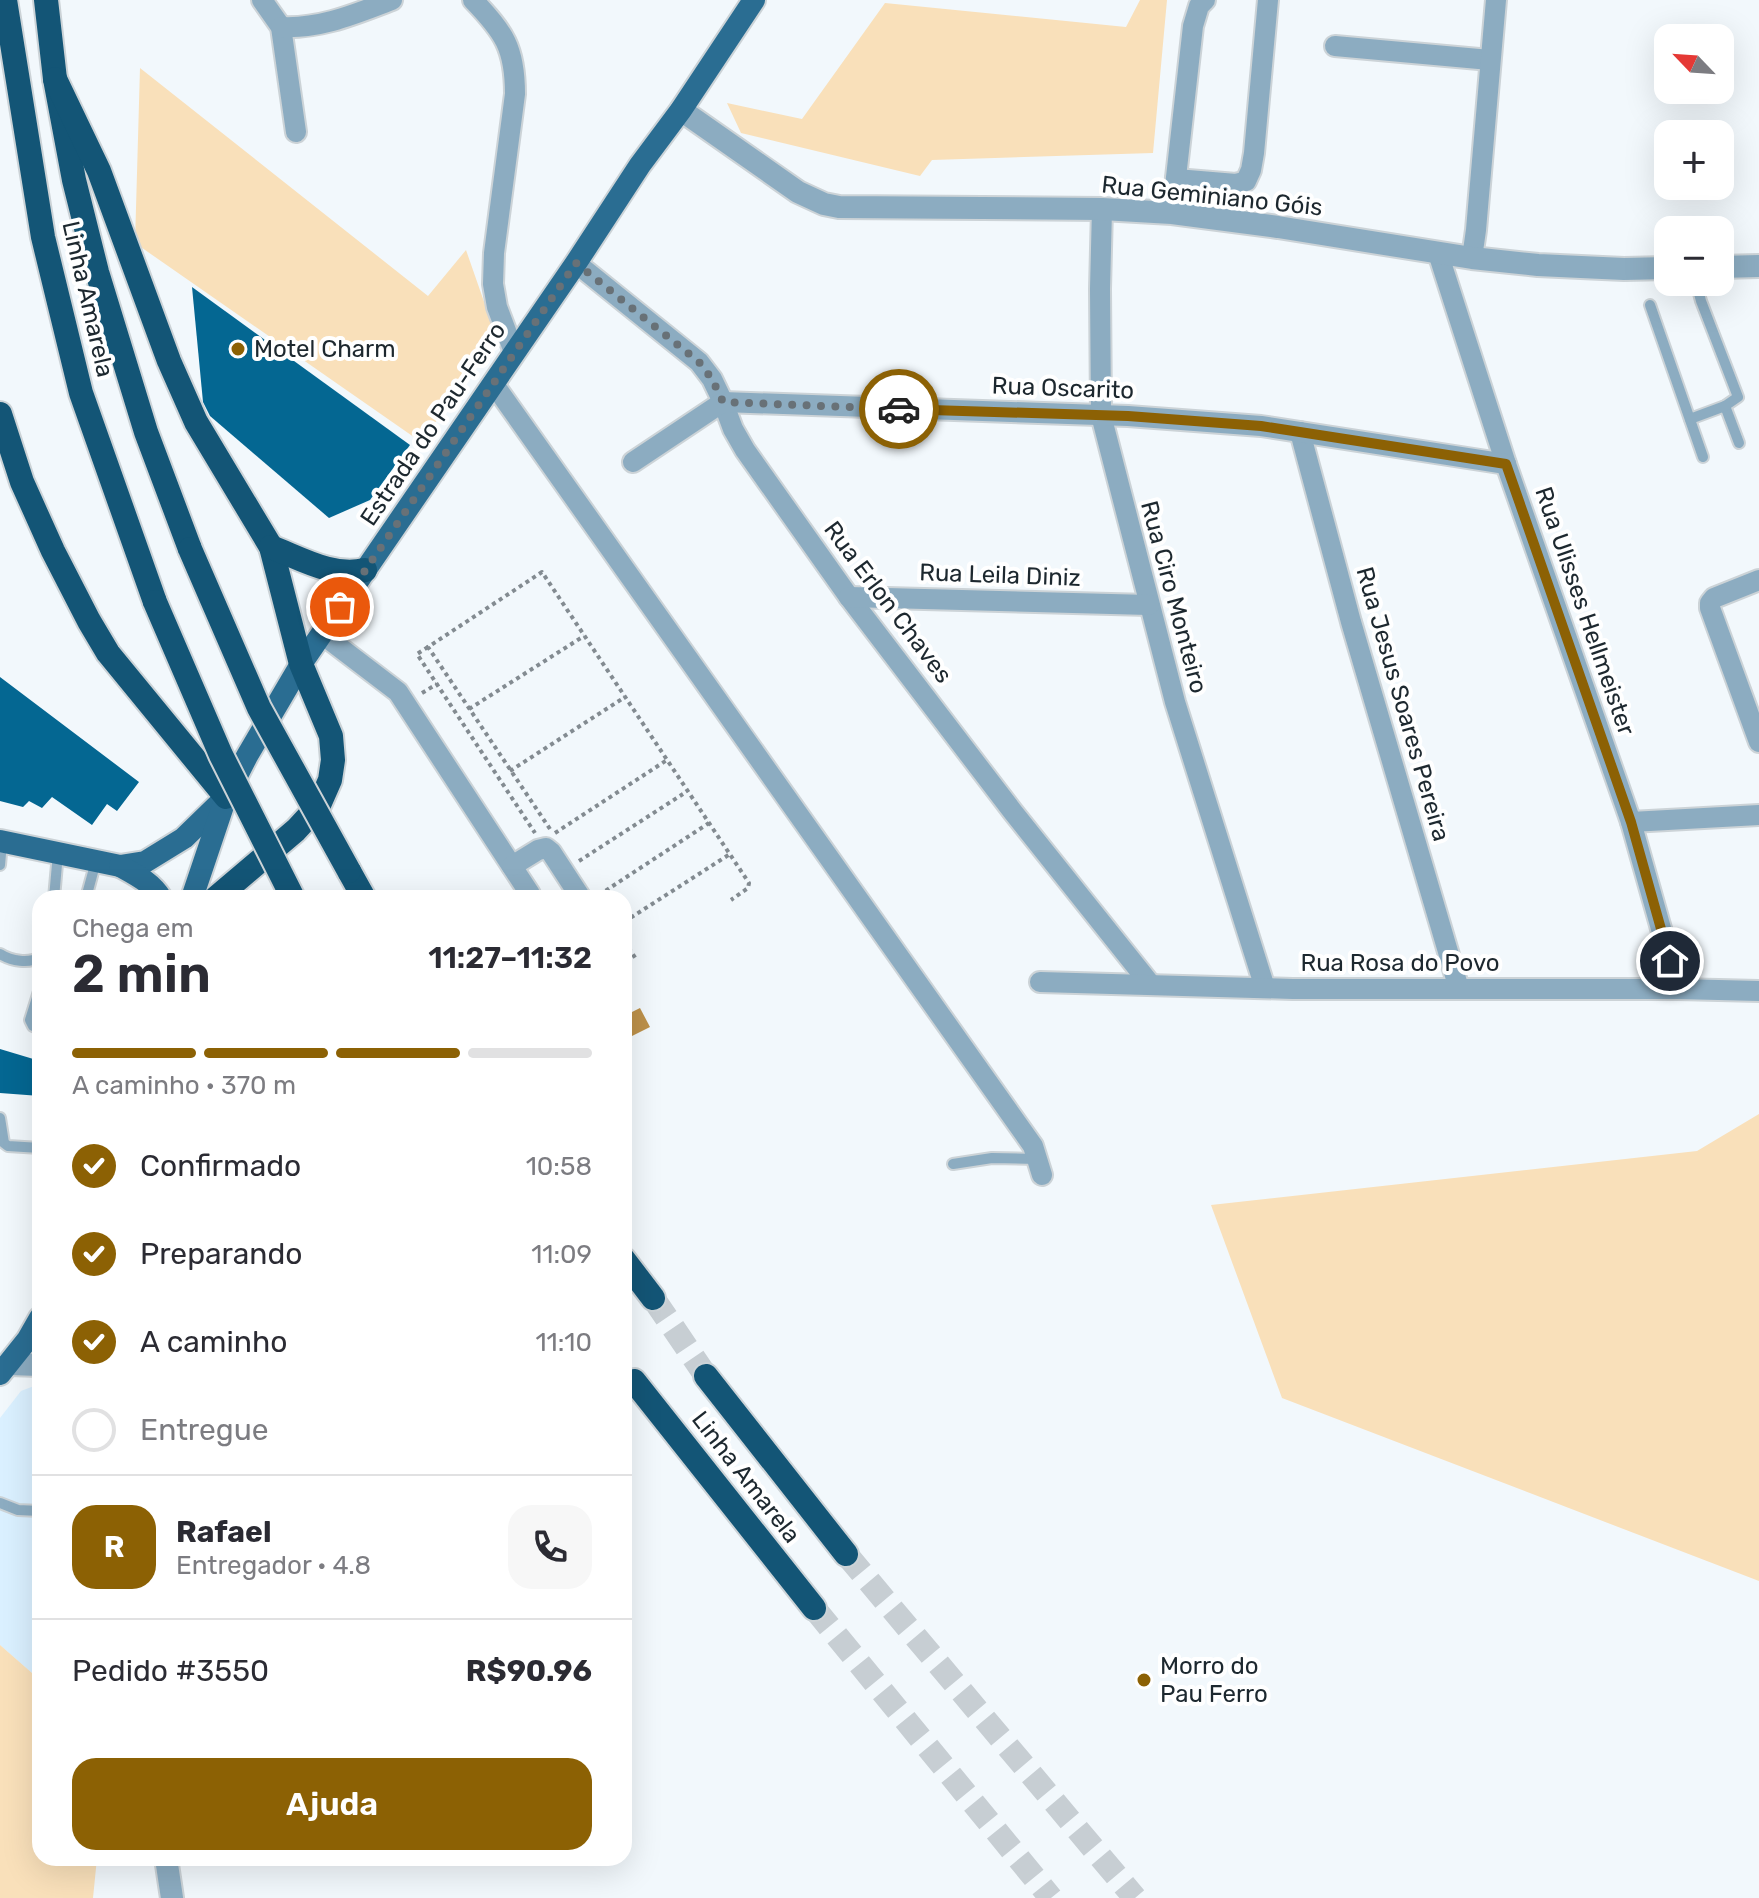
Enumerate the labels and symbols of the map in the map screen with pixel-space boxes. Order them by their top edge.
north arrow [1654,24,1734,104]
street label: Rua Geminiano Góis [1100,170,1324,222]
street label: Linha Amarela [56,218,120,380]
street label: Estrada do Pau-Ferro [355,317,511,531]
place label: Motel Charm [254,335,396,363]
marker: Motel Charm [229,340,247,358]
courier [859,369,939,449]
street label: Rua Oscarito [991,372,1135,404]
street label: Rua Ulisses Hellmeister [1529,483,1641,739]
street label: Rua Ciro Monteiro [1135,498,1213,696]
street label: Rua Erlon Chaves [818,516,958,688]
street label: Rua Leila Diniz [919,558,1081,592]
street label: Rua Jesus Soares Pereira [1350,564,1456,844]
pin [306,573,374,641]
pin [1636,927,1704,995]
street label: Rua Rosa do Povo [1300,949,1500,977]
street label: Linha Amarela [686,1406,806,1548]
place label: Morro do Pau Ferro [1160,1652,1268,1708]
marker: Morro do Pau Ferro [1135,1671,1153,1689]

